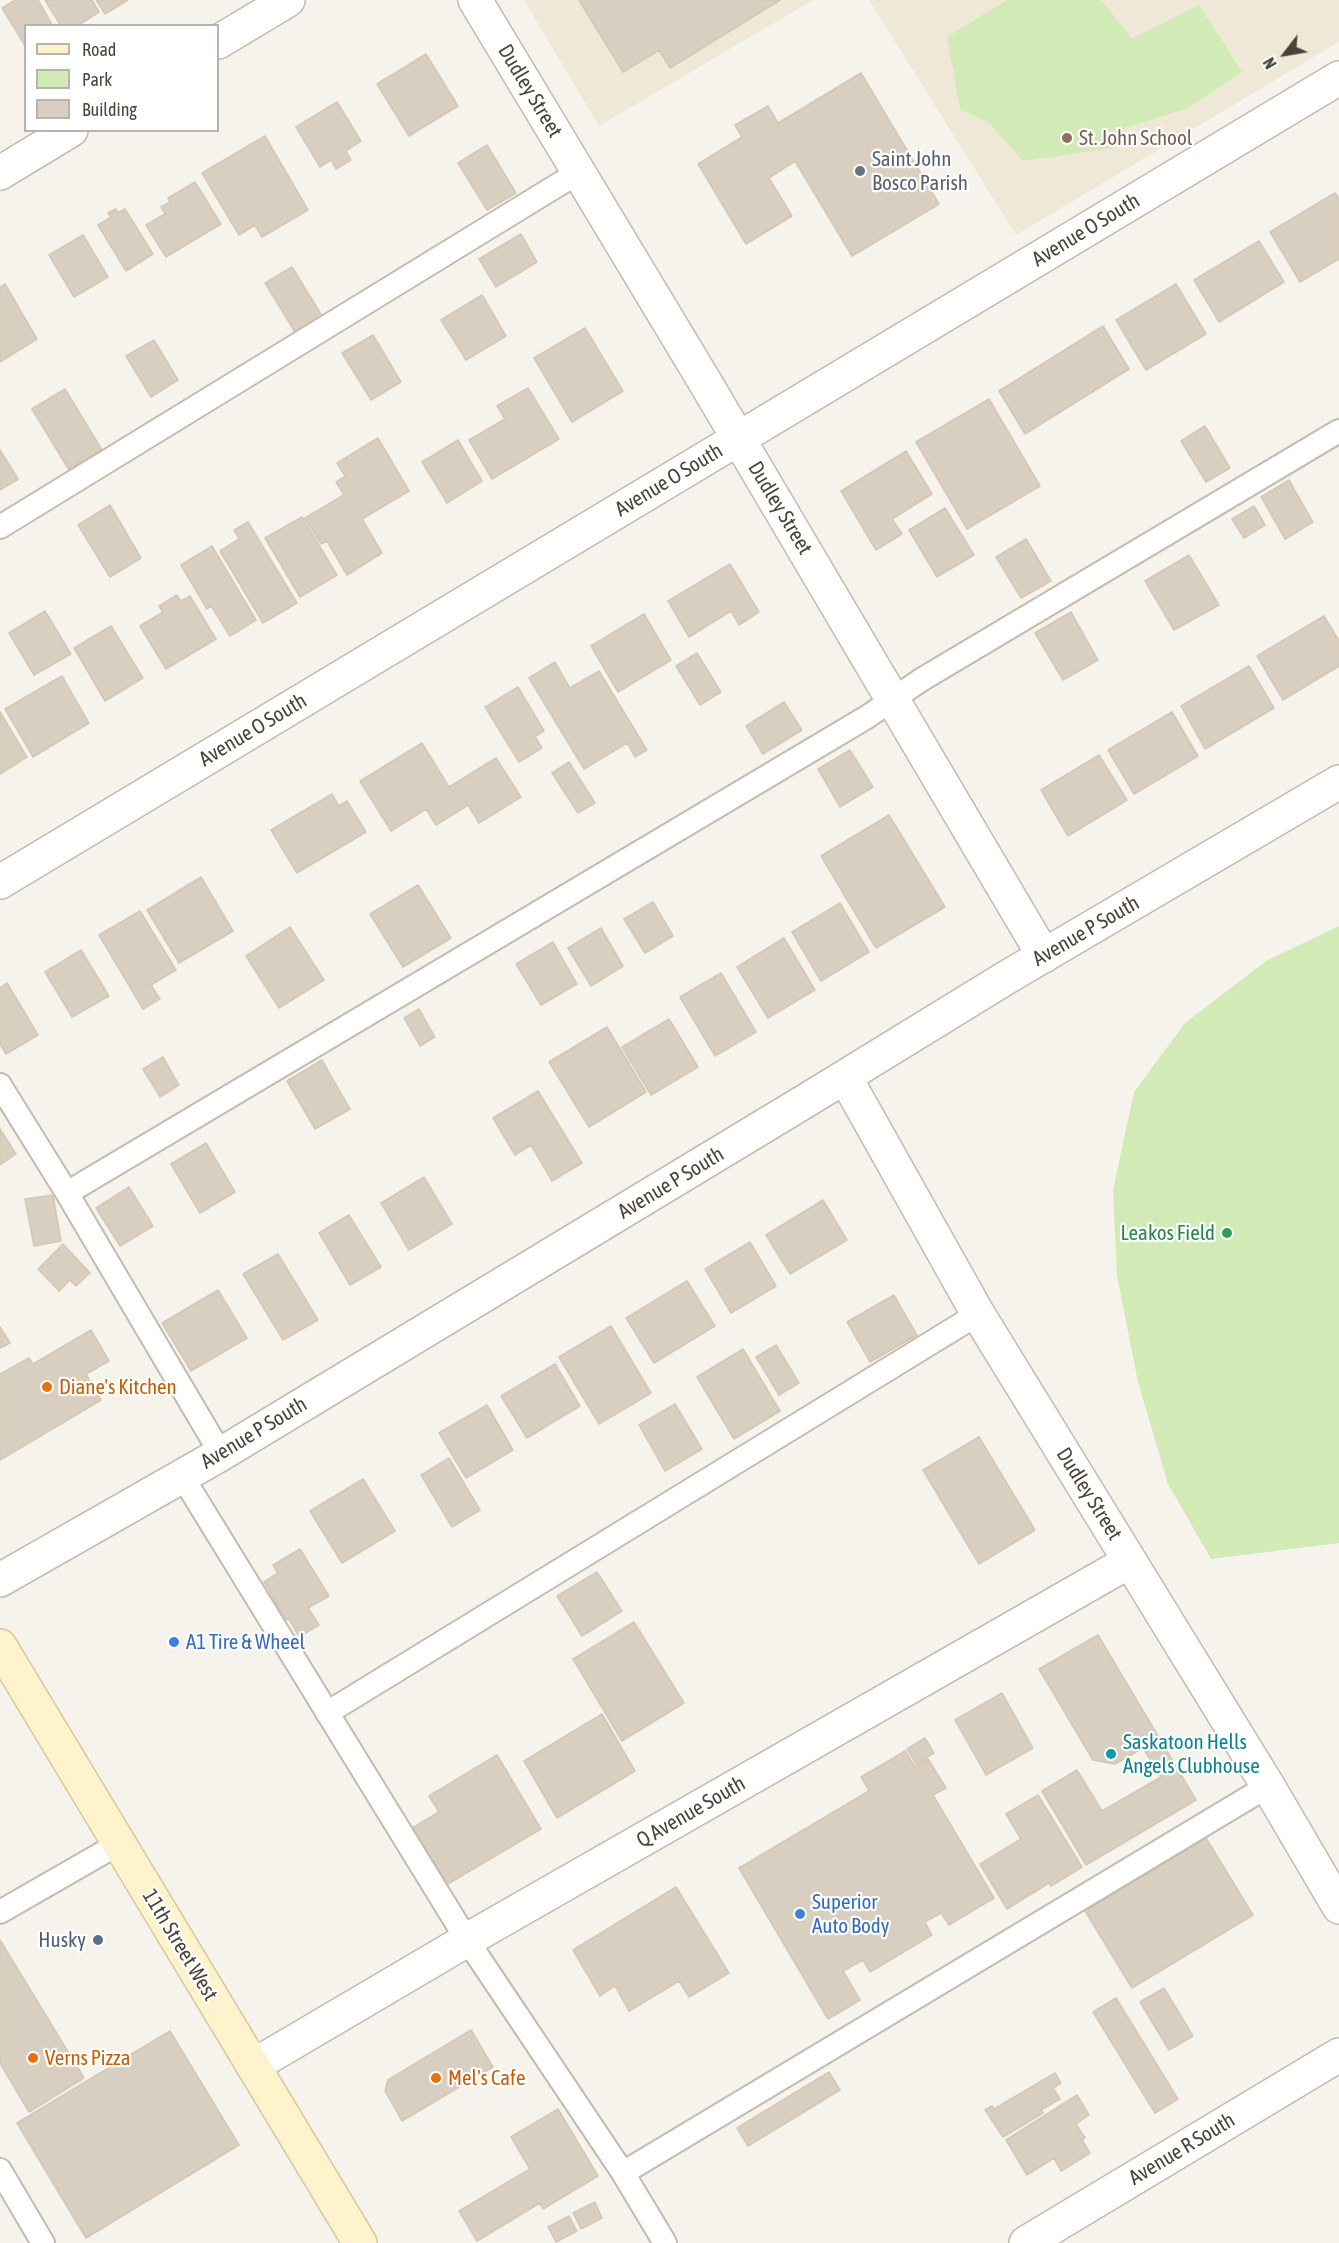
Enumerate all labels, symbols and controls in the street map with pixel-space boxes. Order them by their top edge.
legend [24,24,219,132]
north arrow [1255,24,1315,84]
text: Road [82,39,116,60]
street label: Dudley Street [492,40,568,142]
text: N [1259,55,1280,72]
text: Park [82,69,112,90]
text: Building [82,99,137,120]
place label: St. John School [1079,125,1192,151]
marker: St. John School [1060,131,1074,145]
place label: Saint John Bosco Parish [872,146,968,196]
marker: Saint John Bosco Parish [853,164,867,178]
street label: Avenue O South [1028,188,1144,272]
street label: Avenue O South [611,438,727,522]
street label: Dudley Street [742,457,818,559]
street label: Avenue O South [195,688,311,772]
street label: Avenue P South [1028,890,1144,972]
street label: Avenue P South [613,1141,729,1225]
place label: Leakos Field [1120,1220,1215,1246]
marker: Leakos Field [1220,1226,1234,1240]
place label: Diane's Kitchen [59,1374,177,1400]
marker: Diane's Kitchen [40,1380,54,1394]
street label: Avenue P South [196,1391,312,1475]
street label: Dudley Street [1051,1443,1127,1545]
place label: A1 Tire & Wheel [186,1629,305,1655]
marker: A1 Tire & Wheel [167,1635,181,1649]
place label: Saskatoon Hells Angels Clubhouse [1123,1729,1260,1779]
marker: Saskatoon Hells Angels Clubhouse [1104,1747,1118,1761]
street label: Q Avenue South [632,1771,750,1853]
street label: 11th Street West [137,1885,223,2005]
place label: Superior Auto Body [812,1889,889,1939]
marker: Superior Auto Body [793,1907,807,1921]
place label: Husky [38,1927,86,1953]
marker: Husky [91,1933,105,1947]
place label: Verns Pizza [45,2045,130,2071]
marker: Verns Pizza [26,2051,40,2065]
place label: Mel's Cafe [448,2065,525,2091]
marker: Mel's Cafe [429,2071,443,2085]
street label: Avenue R South [1124,2107,1240,2191]

